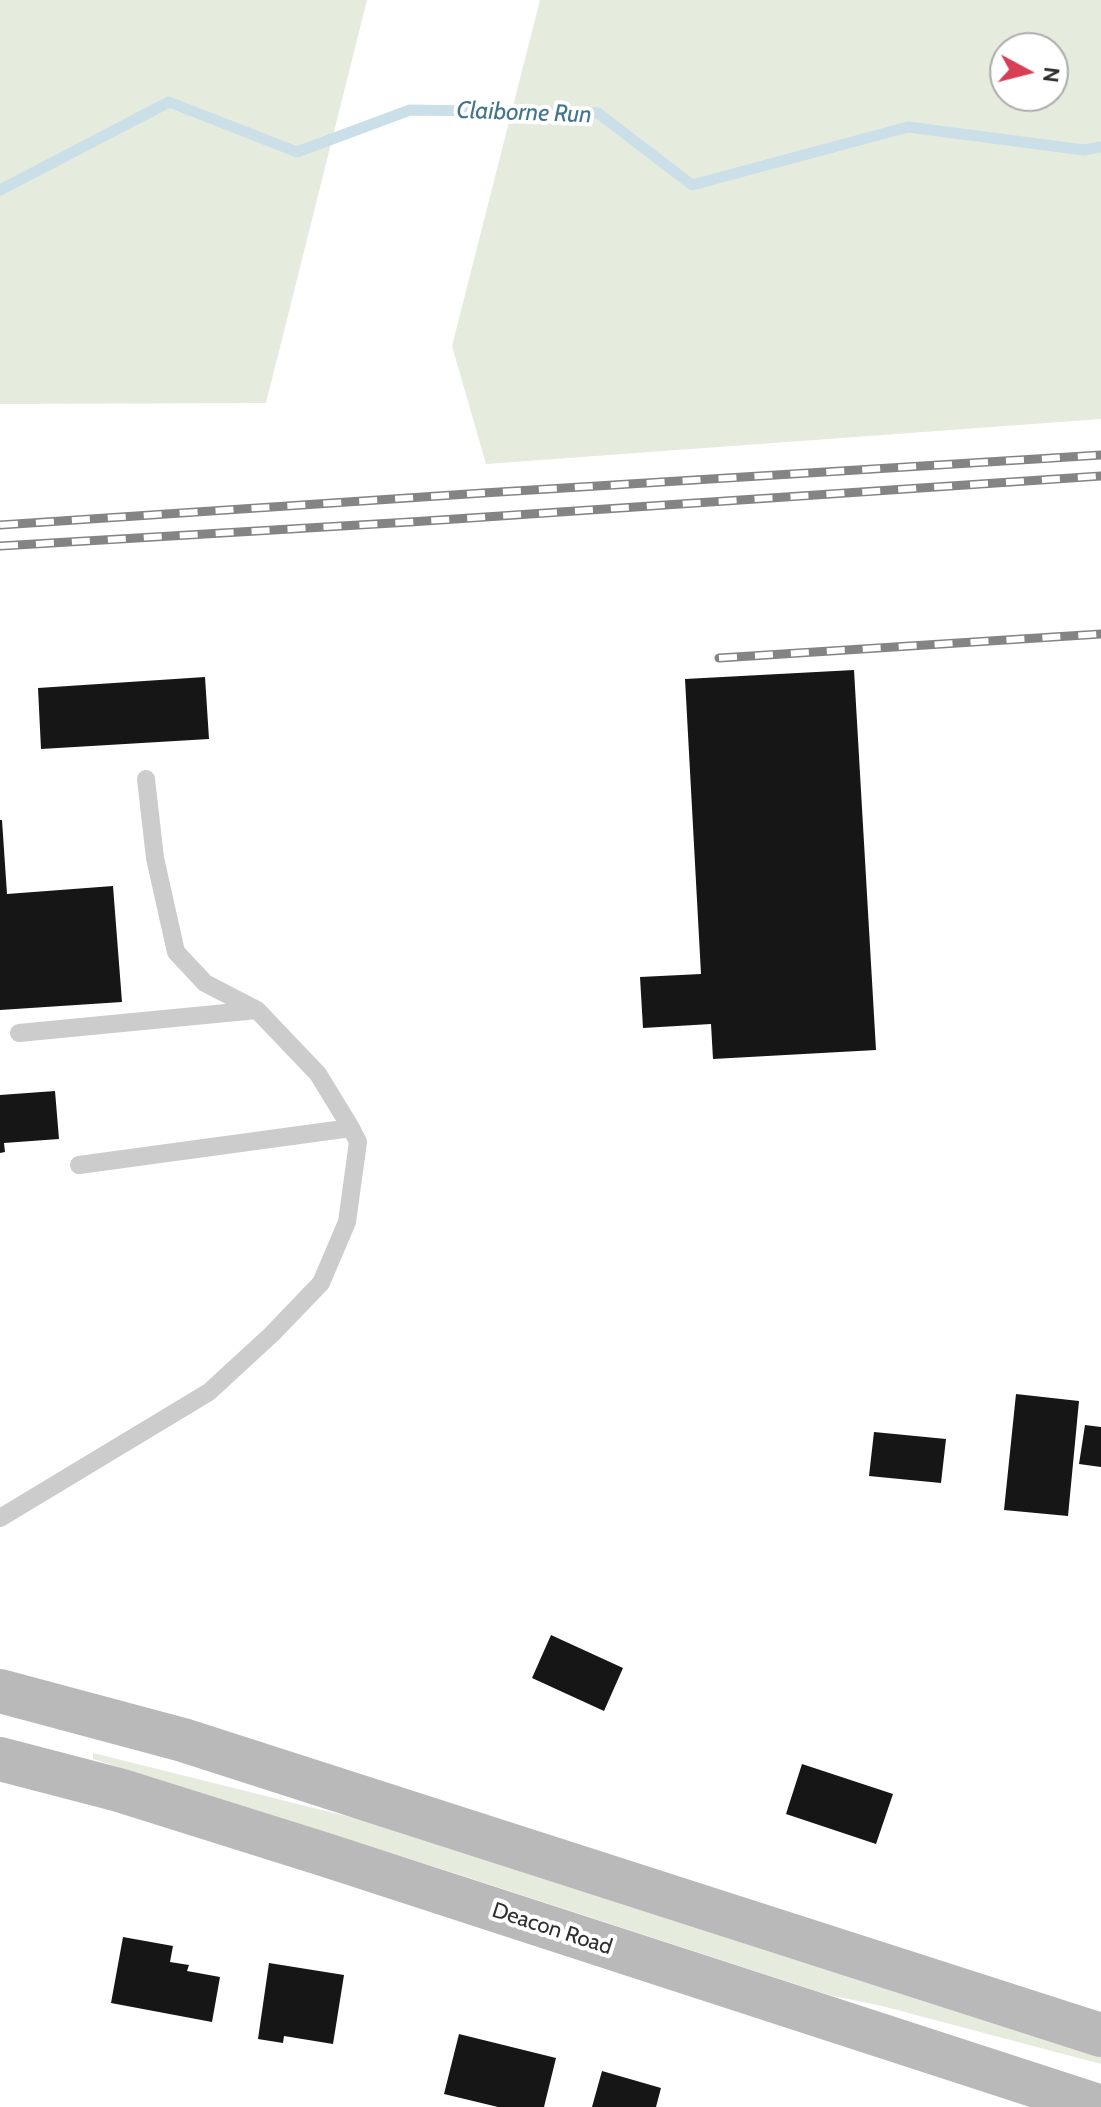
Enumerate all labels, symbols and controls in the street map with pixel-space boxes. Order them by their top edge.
north arrow [989,32,1069,112]
text: N [1037,65,1066,84]
water label: Claiborne Run [456,96,592,130]
street label: Deacon Road [489,1897,615,1961]

